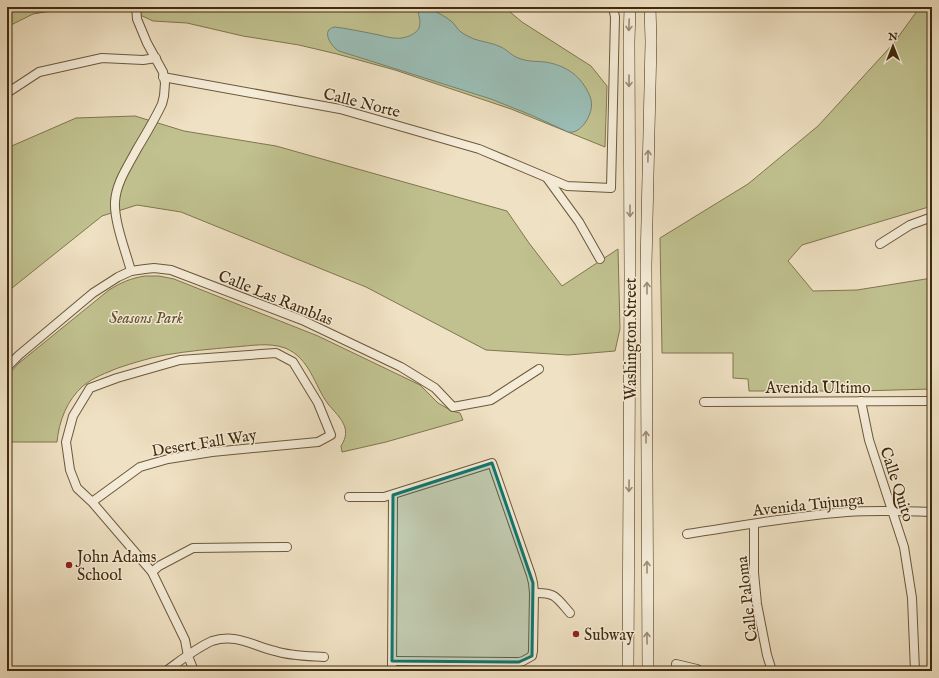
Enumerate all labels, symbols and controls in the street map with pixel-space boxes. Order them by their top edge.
one-way arrow [626,18,633,31]
north arrow [873,26,913,66]
text: N [887,30,898,44]
one-way arrow [625,74,633,87]
street label: Calle Norte [321,85,402,123]
one-way arrow [645,150,652,163]
one-way arrow [626,204,634,217]
street label: Calle Las Ramblas [215,267,336,331]
street label: Washington Street [622,277,642,400]
one-way arrow [643,282,650,295]
park label: Seasons Park [109,309,184,329]
street label: Avenida Ultimo [764,379,871,399]
street label: Desert Fall Way [150,426,258,462]
one-way arrow [642,431,650,444]
street label: Calle Quito [875,445,918,525]
one-way arrow [625,479,633,492]
street label: Avenida Tujunga [751,490,865,522]
place label: John Adams School [75,548,157,586]
street label: Calle Paloma [733,555,763,643]
marker: John Adams School [64,560,74,570]
one-way arrow [643,561,651,574]
place label: Subway [584,626,634,646]
marker: Subway [571,629,581,639]
one-way arrow [643,632,651,645]

